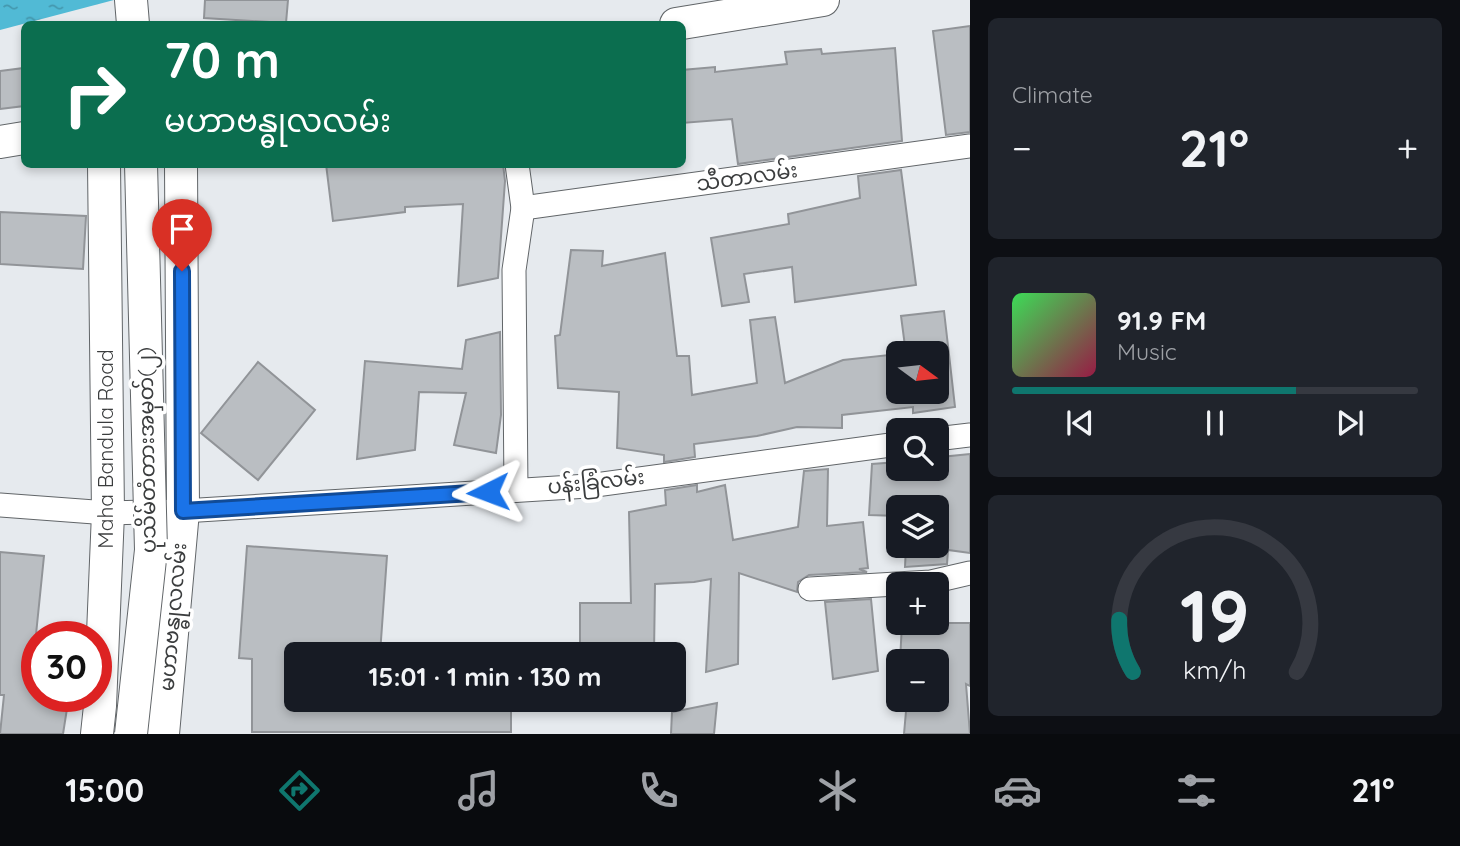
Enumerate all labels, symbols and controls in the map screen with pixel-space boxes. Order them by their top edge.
text: 70 m [164,29,280,90]
icon: right [49,49,140,140]
text: Climate [1012,80,1093,109]
text: မဟာဗန္ဓုလလမ်း [164,100,391,140]
text: 21° [1179,115,1249,180]
text: − [1012,124,1032,172]
text: + [1397,124,1418,172]
street label: သီတာလမ်း [694,154,799,196]
pin [152,199,212,271]
icon: arrive [163,210,201,248]
text: 91.9 FM [1117,304,1206,337]
text: Music [1117,337,1177,366]
north arrow [886,341,948,404]
map controls [886,341,949,712]
street label: ပုသိမ်တံတားအမှတ်(၂) [129,347,166,553]
street label: Maha Bandula Road [92,349,118,549]
icon: previous [1061,404,1099,442]
icon: pause [1196,404,1234,442]
icon: next [1331,404,1369,442]
button: search [886,418,949,481]
position arrow [451,455,525,529]
street label: ပန်းခြံလမ်း [546,461,646,504]
button: layers [886,495,949,558]
street label: မဟာဗန္ဓုလလမ်း [151,541,197,693]
text: 19 [1180,569,1250,660]
button: + [886,572,949,635]
speed limit sign: 30 [21,621,112,712]
button: − [886,649,949,712]
text: km/h [1183,653,1247,684]
text: 15:01 · 1 min · 130 m [368,660,602,693]
icon: directions [275,766,324,815]
icon: music [454,766,503,815]
icon: phone [634,766,683,815]
icon: climate [813,766,862,815]
icon: car [993,766,1042,815]
icon: filters [1172,766,1221,815]
text: 15:00 [65,770,144,810]
text: 21° [1351,770,1395,810]

